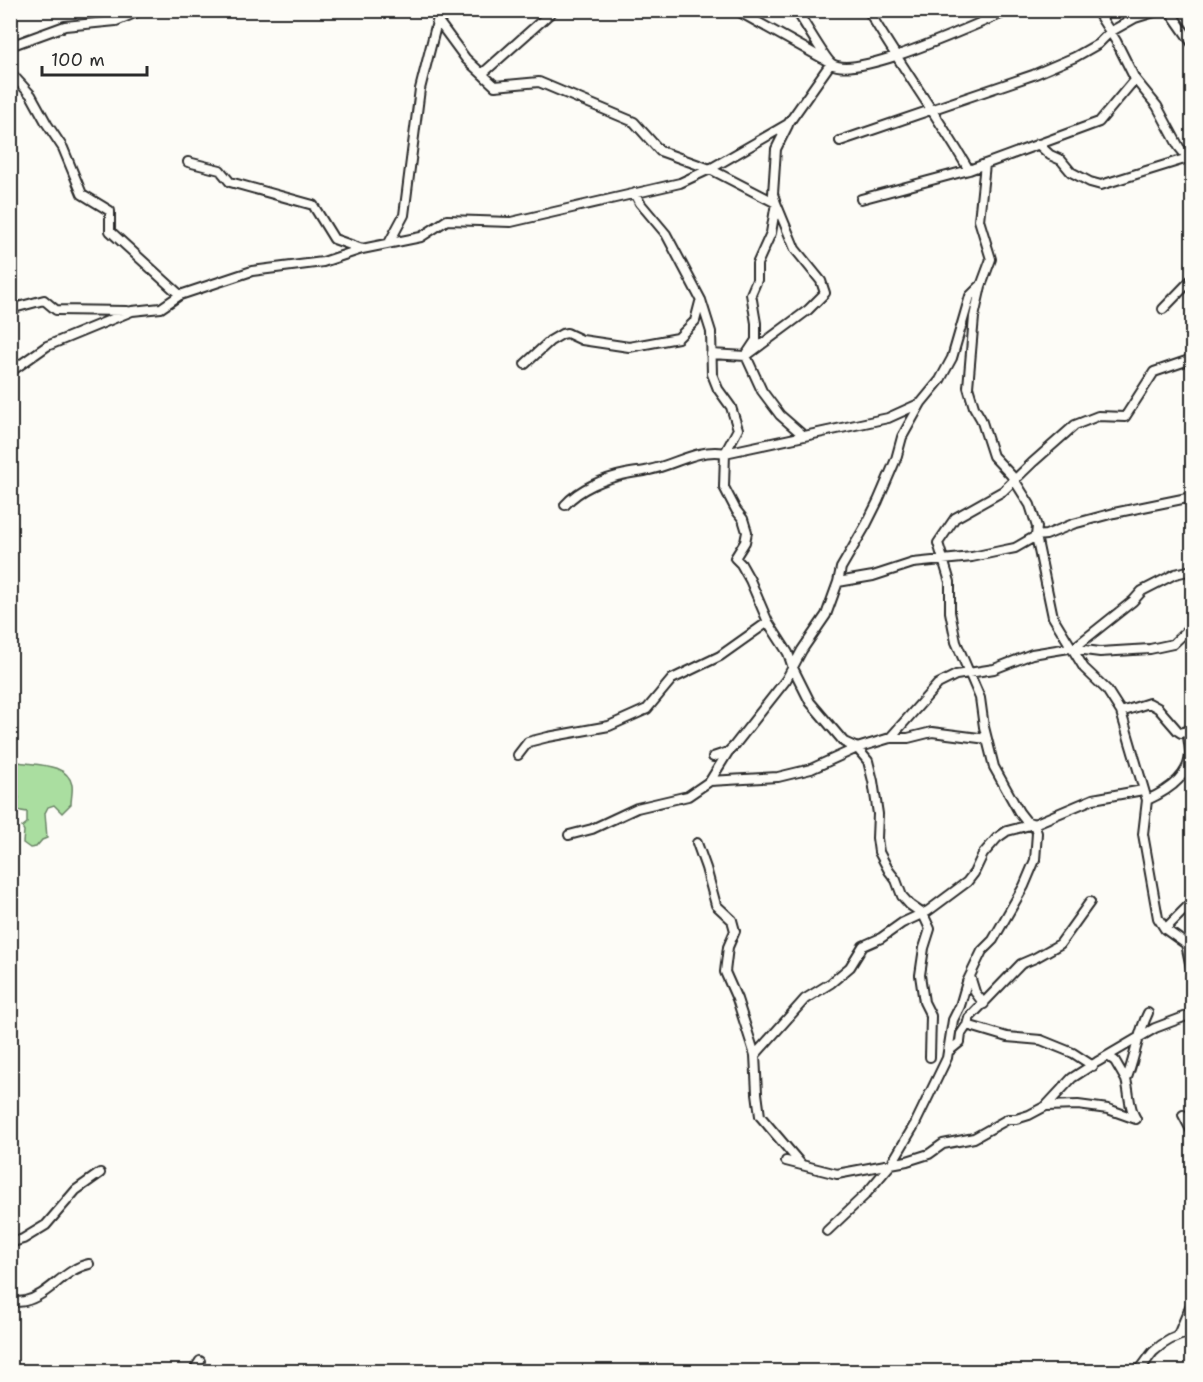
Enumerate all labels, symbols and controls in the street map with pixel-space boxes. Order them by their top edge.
scale bar [42,39,147,77]
text: 100 m [51,48,105,72]

